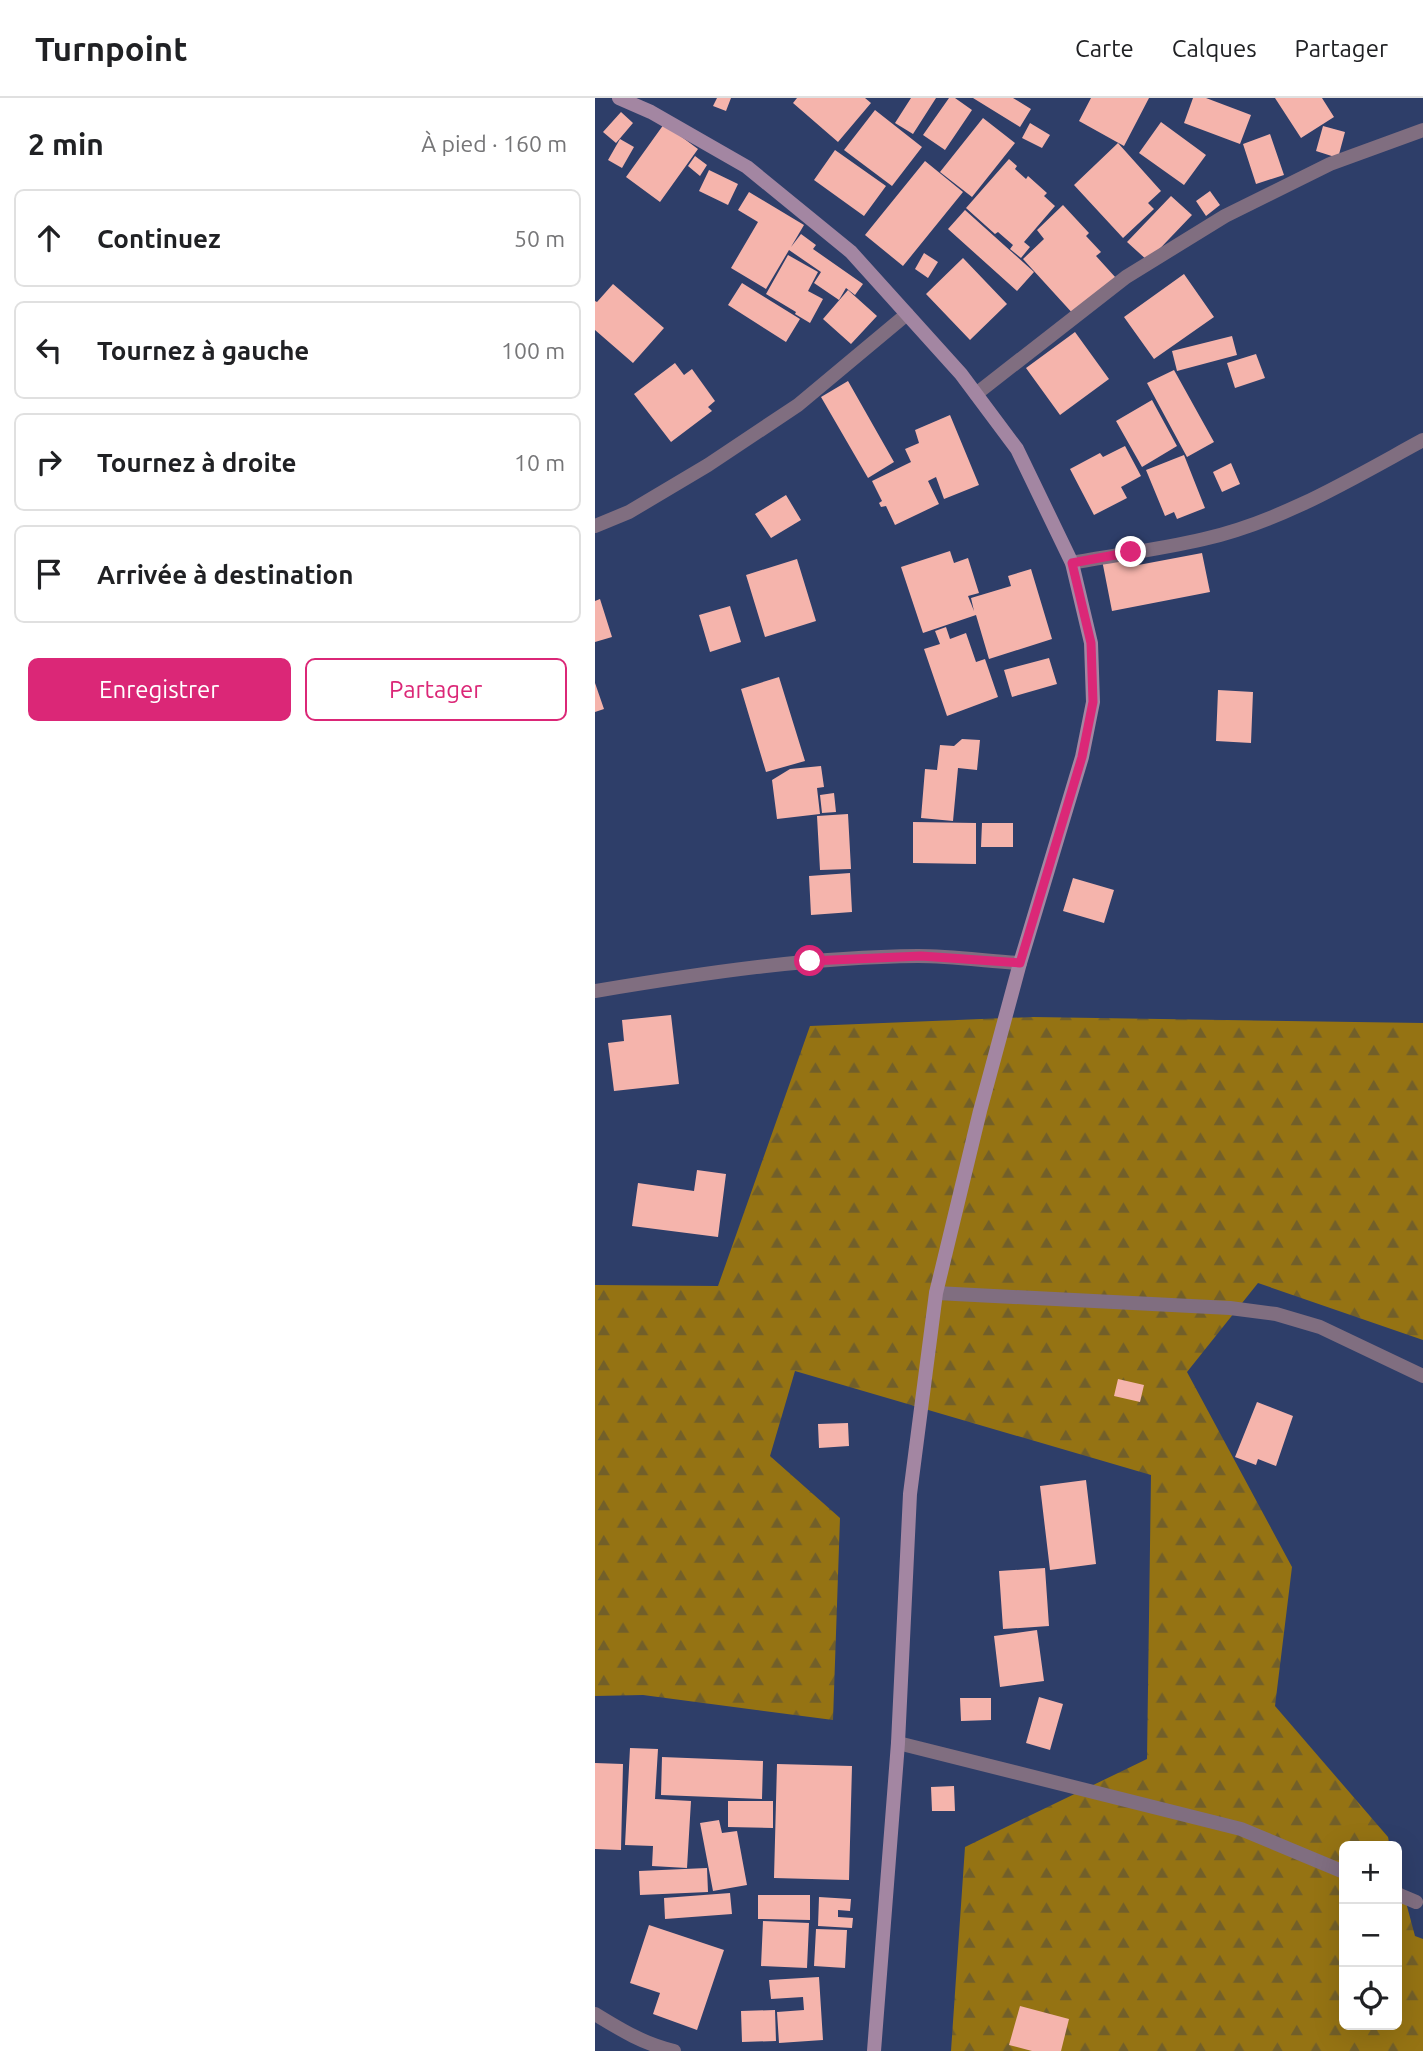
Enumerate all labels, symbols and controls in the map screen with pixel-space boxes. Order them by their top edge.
text: Turnpoint [35,30,187,67]
text: Carte [1075,35,1134,62]
text: Calques [1172,35,1257,62]
text: Partager [1295,35,1388,62]
text: 2 min [28,127,104,161]
text: À pied · 160 m [421,131,567,156]
icon: ahead [30,219,68,257]
text: Continuez [97,224,221,253]
text: 50 m [514,226,565,251]
icon: left [30,331,68,369]
text: Tournez à gauche [97,336,309,365]
text: 100 m [501,338,565,363]
icon: right [30,443,68,481]
text: Tournez à droite [97,448,296,477]
text: 10 m [514,450,565,475]
route end [1115,536,1146,567]
icon: arrive [30,555,68,593]
text: Arrivée à destination [97,560,353,589]
button: Enregistrer [28,658,291,721]
button: Partager [305,658,567,721]
route start [794,945,825,976]
map controls [1339,1841,1402,2030]
button: + [1339,1841,1402,1904]
button: − [1339,1904,1402,1967]
button: locate [1339,1967,1402,2030]

